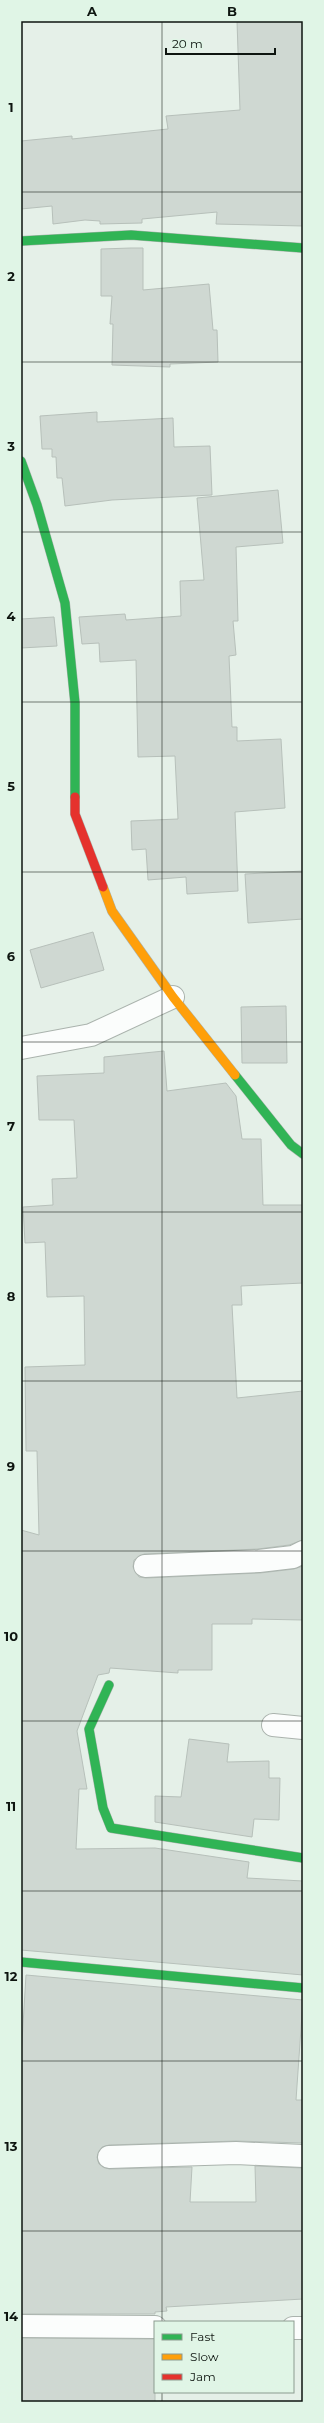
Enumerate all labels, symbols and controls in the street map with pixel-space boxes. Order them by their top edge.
text: A [86,3,98,19]
text: B [227,3,237,19]
scale bar [166,30,275,56]
text: 20 m [172,36,203,51]
text: 1 [8,99,14,115]
text: 2 [7,268,15,284]
text: 3 [6,438,15,454]
text: 4 [7,608,16,624]
text: 5 [7,778,15,794]
text: 6 [7,948,16,964]
text: 7 [7,1118,15,1134]
text: 8 [7,1288,16,1304]
text: 9 [7,1458,15,1474]
text: 10 [4,1628,18,1644]
text: 11 [6,1798,16,1814]
text: 12 [5,1968,18,1984]
text: 13 [5,2138,18,2154]
text: 14 [4,2308,18,2324]
legend [154,2321,294,2393]
text: Fast [190,2329,215,2344]
text: Slow [190,2349,219,2364]
text: Jam [189,2369,216,2384]

